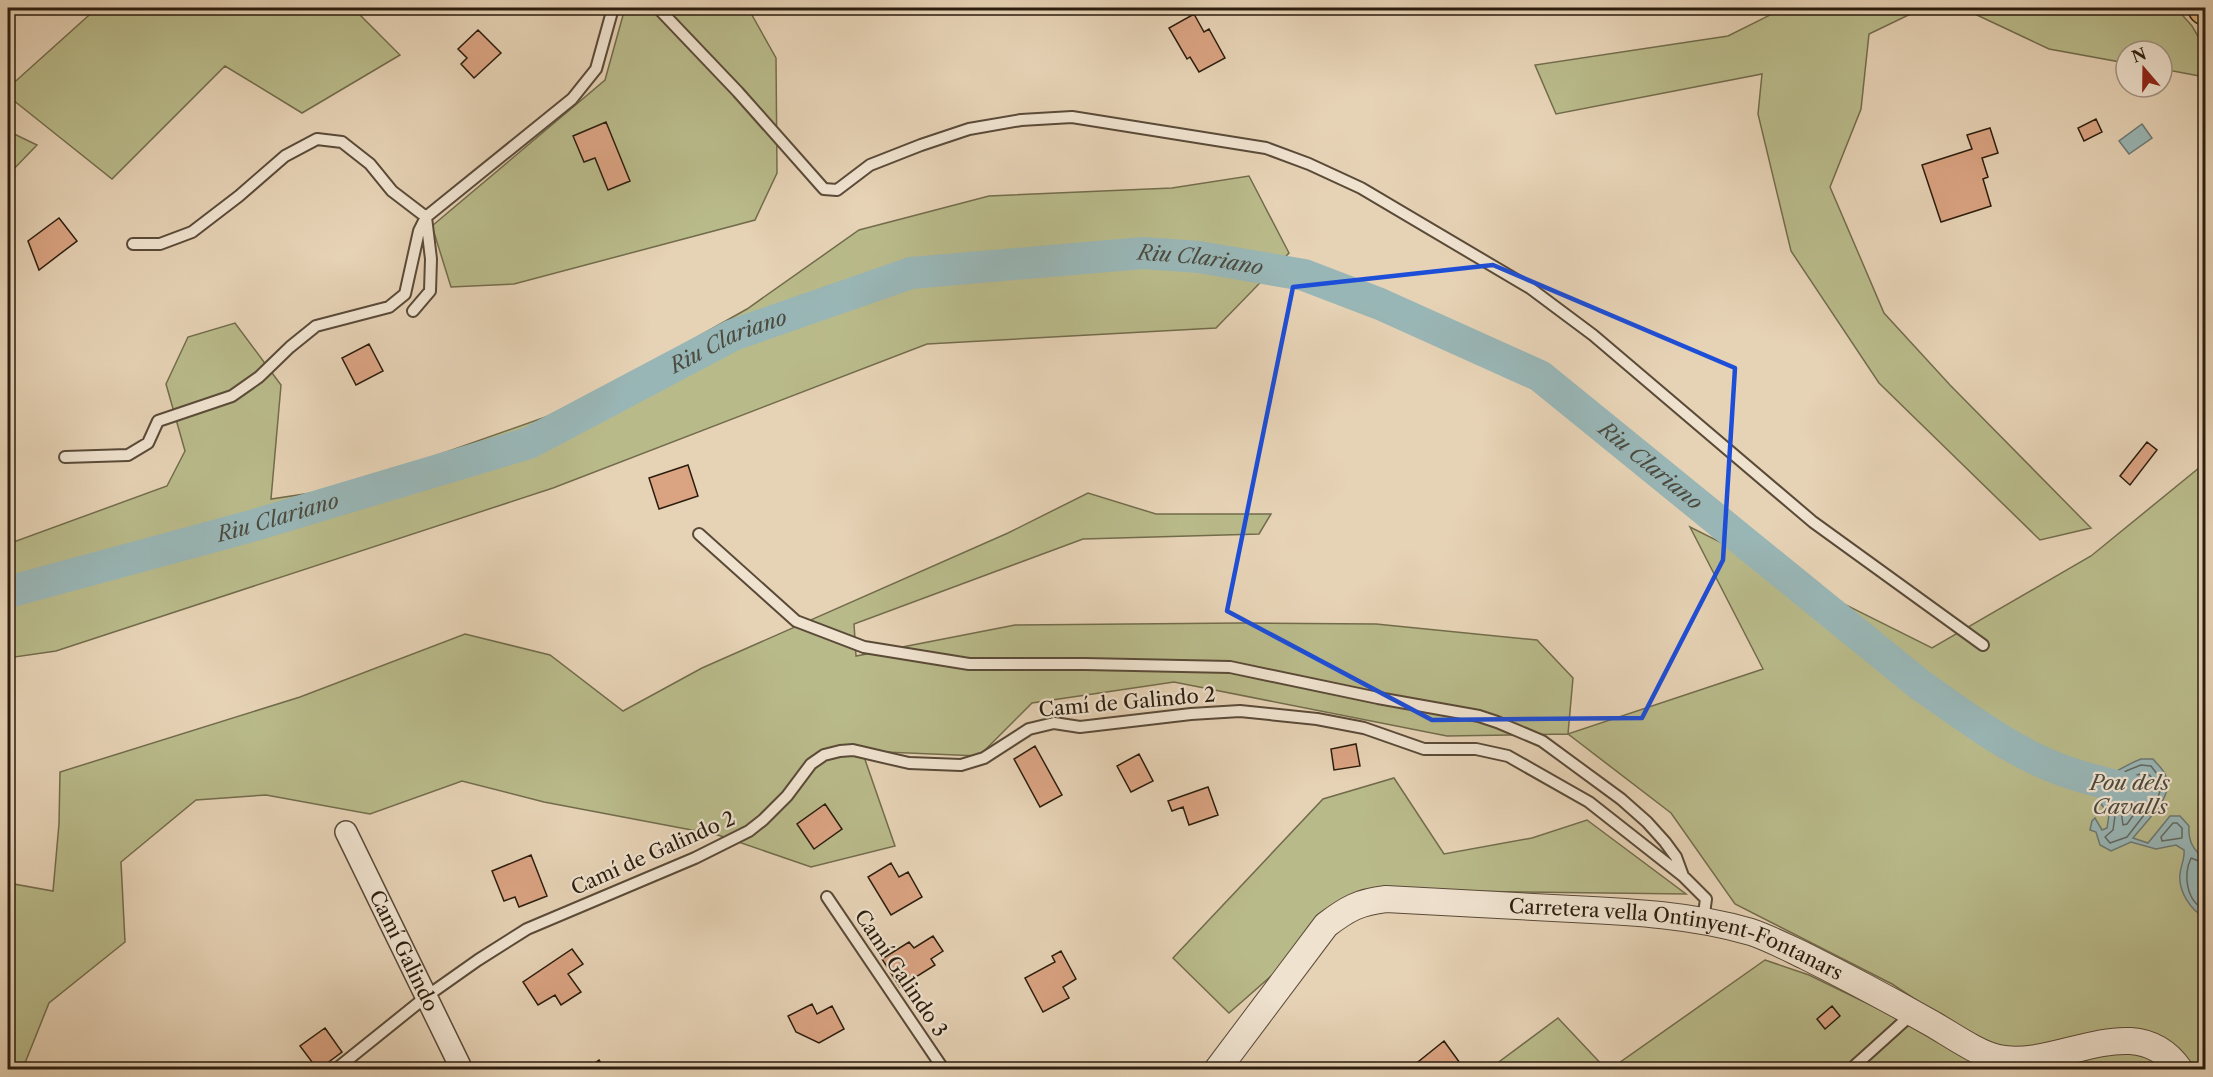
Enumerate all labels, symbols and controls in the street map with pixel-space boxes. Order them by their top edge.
north arrow [2114,39,2174,99]
text: N [2129,43,2149,67]
water label: Riu Clariano [1135,240,1265,280]
water label: Riu Clariano [663,304,791,379]
water label: Riu Clariano [1592,415,1708,515]
water label: Riu Clariano [212,487,342,547]
street label: Camí de Galindo 2 [1038,682,1216,722]
water label: Pou dels Cavalls [2088,770,2171,819]
street label: Camí de Galindo 2 [567,806,739,900]
street label: Camí Galindo [364,886,443,1015]
street label: Carretera vella Ontinyent-Fontanars [1508,894,1847,985]
street label: Camí Galindo 3 [850,905,952,1041]

